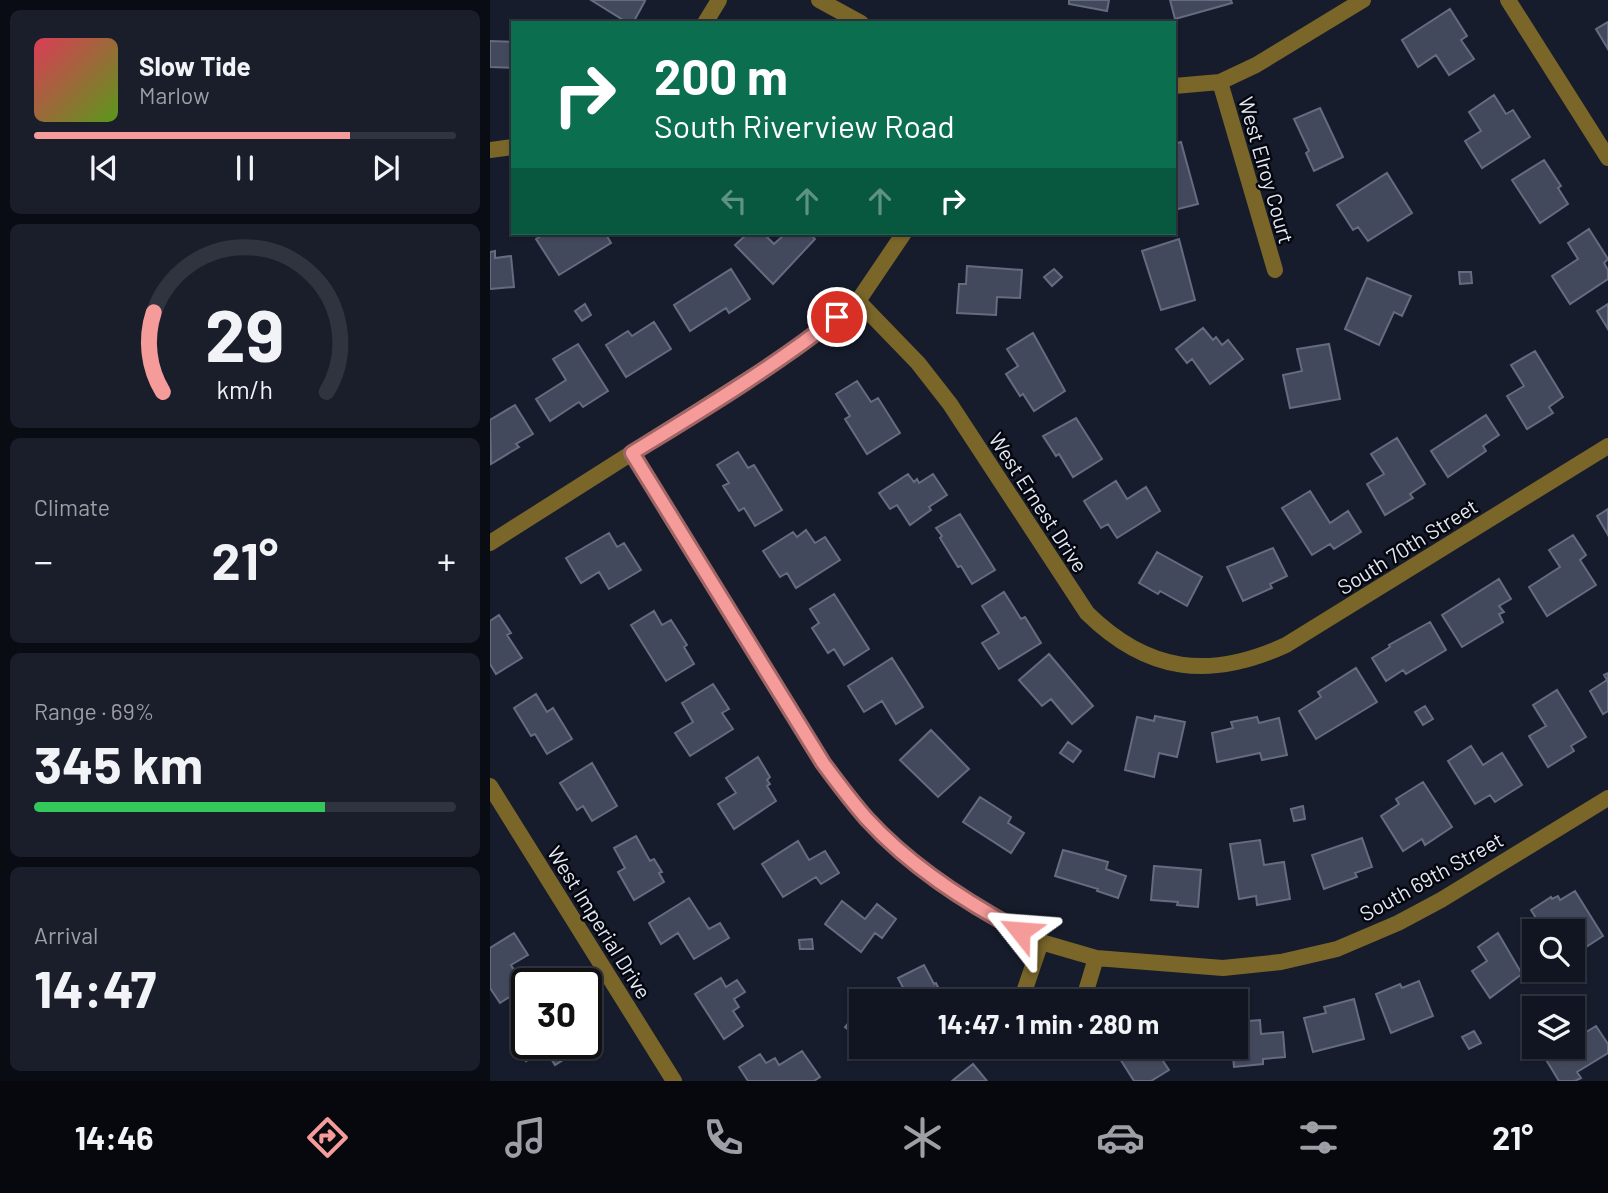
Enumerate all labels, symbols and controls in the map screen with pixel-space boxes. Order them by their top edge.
text: 200 m [654,46,788,105]
icon: right [539,49,630,140]
text: Slow Tide [139,50,251,81]
text: Marlow [139,81,210,109]
street label: West Elroy Court [1234,94,1300,246]
text: South Riverview Road [654,106,955,144]
icon: previous [85,149,123,187]
icon: pause [226,149,264,187]
icon: next [367,149,405,187]
icon: left [715,182,753,220]
icon: ahead [788,182,826,220]
icon: ahead [861,182,899,220]
icon: right [934,182,972,220]
pin [807,287,867,347]
text: 29 [205,290,285,378]
icon: arrive [818,298,856,336]
text: km/h [217,374,273,404]
street label: West Ernest Drive [985,427,1093,577]
text: Climate [34,493,110,521]
street label: South 70th Street [1332,493,1482,599]
text: 21° [212,528,278,590]
text: − [34,537,53,583]
text: + [437,537,456,583]
text: Range · 69% [34,697,154,725]
text: 345 km [34,732,203,794]
street label: South 69th Street [1355,826,1507,926]
street label: West Imperial Drive [543,841,657,1003]
position arrow [983,894,1057,968]
map controls [1522,919,1585,1059]
button: search [1522,919,1585,982]
text: Arrival [34,921,98,949]
text: 14:47 [34,956,156,1018]
speed limit sign: 30 [511,968,602,1059]
button: layers [1522,996,1585,1059]
text: 14:47 · 1 min · 280 m [938,1008,1159,1039]
icon: directions [303,1113,352,1162]
icon: music [501,1113,550,1162]
icon: phone [699,1113,748,1162]
icon: climate [898,1113,947,1162]
icon: car [1096,1113,1145,1162]
icon: filters [1294,1113,1343,1162]
text: 14:46 [75,1118,154,1156]
text: 21° [1492,1118,1533,1156]

